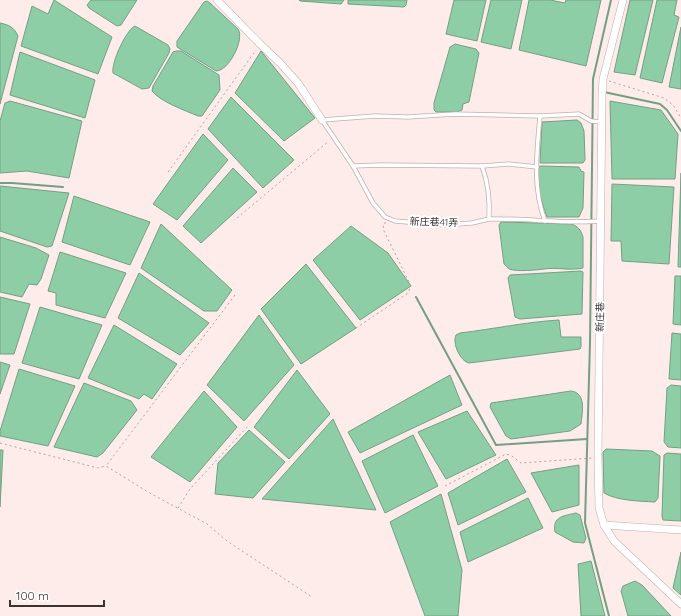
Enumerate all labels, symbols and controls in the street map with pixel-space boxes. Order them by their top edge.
street label: 新庄巷41弄 [409,215,459,229]
street label: 新庄巷 [593,302,607,332]
scale bar [10,582,104,608]
text: 100 m [16,588,49,603]

